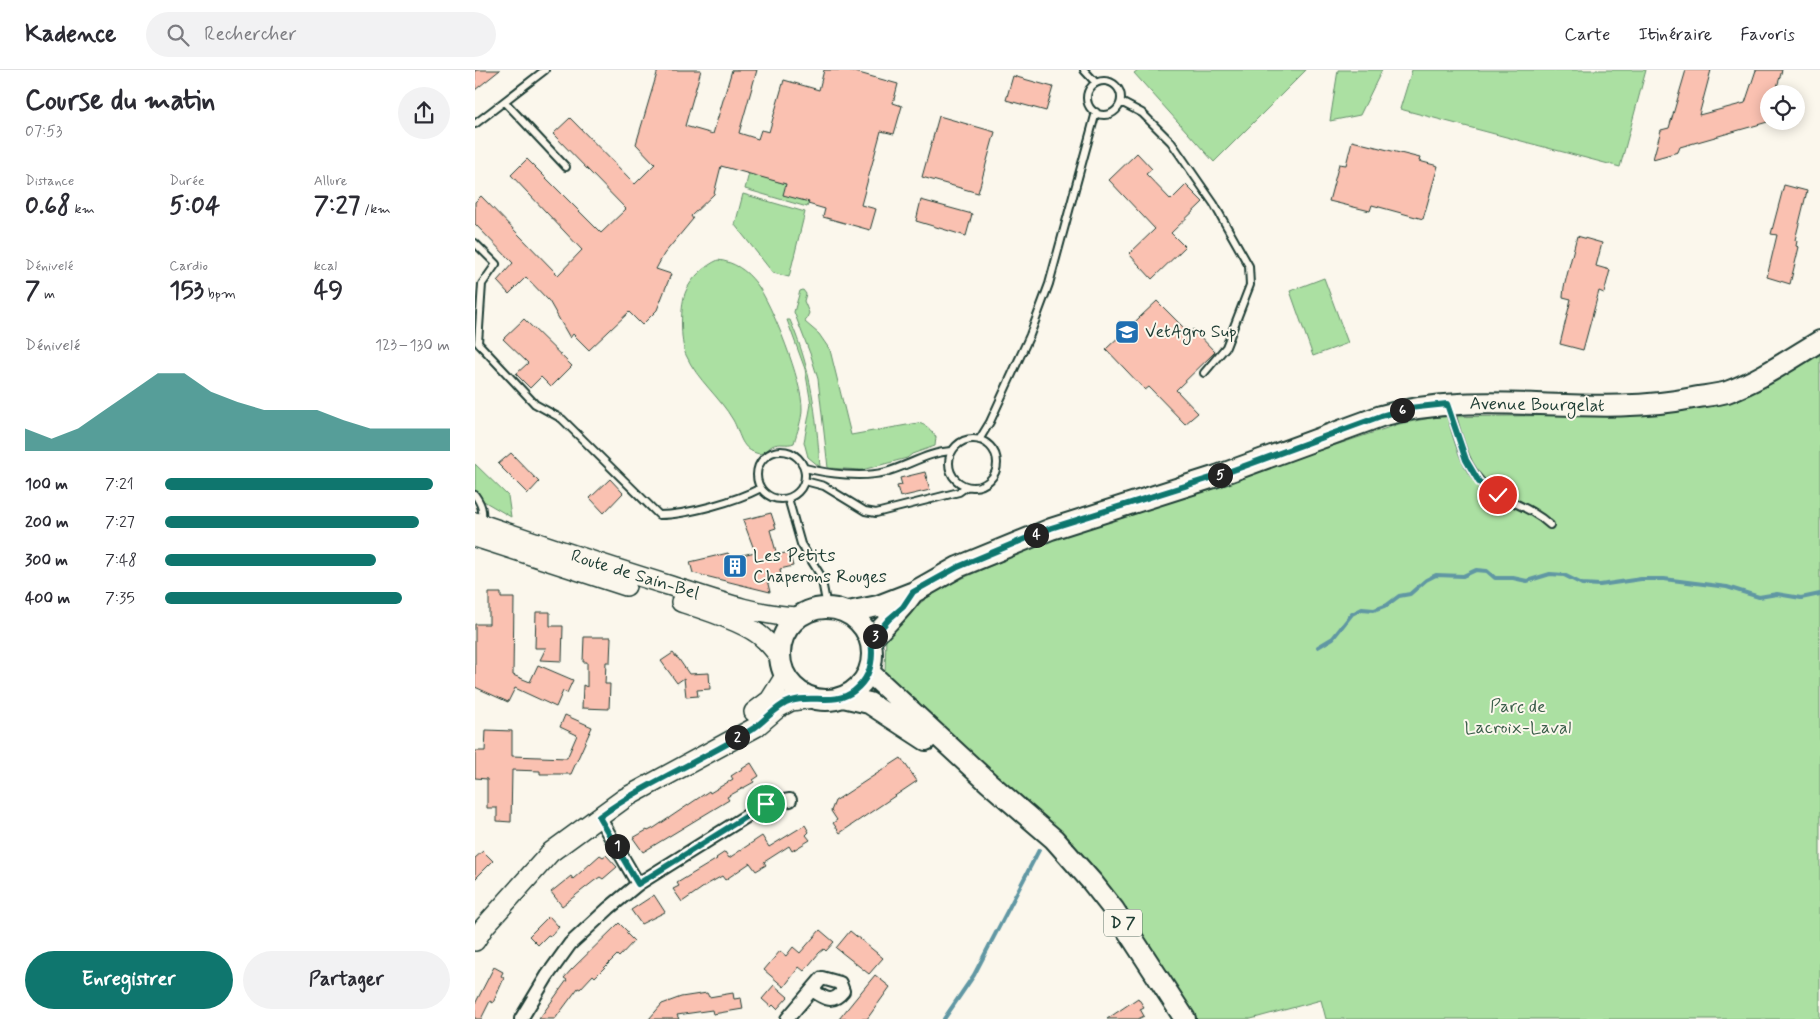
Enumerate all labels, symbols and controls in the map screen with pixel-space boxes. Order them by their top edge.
search box [146,12,496,57]
text: Kadence [25,19,116,50]
icon: search [164,21,192,49]
text: Rechercher [204,22,297,47]
text: Carte [1564,23,1610,47]
text: Itinéraire [1638,23,1712,47]
text: Favoris [1740,23,1795,47]
text: Course du matin [25,83,215,120]
map controls [1760,85,1805,130]
button: locate [1760,85,1805,130]
button: share [398,87,450,139]
text: 07:53 [25,121,63,142]
text: Distance [25,172,74,190]
text: Durée [169,172,205,190]
text: Allure [314,172,347,190]
text: 0.68 [25,190,71,223]
text: 5:04 [169,190,220,223]
text: 7:27 [314,190,360,223]
text: km [71,200,95,218]
text: /km [360,200,391,218]
text: Dénivelé [25,257,73,275]
text: Cardio [169,257,208,275]
text: kcal [314,257,337,275]
text: 7 [25,275,40,308]
text: 153 [169,275,204,308]
text: 49 [314,275,343,308]
text: m [40,285,55,303]
text: bpm [204,285,236,303]
school or university icon: VetAgro Sup [1114,319,1140,345]
place label: VetAgro Sup [1145,320,1237,345]
text: Dénivelé [25,335,80,356]
text: 123–130 m [375,335,450,356]
street label: Avenue Bourgelat [1469,392,1605,419]
pin: 6 [1389,398,1415,422]
text: 6 [1399,401,1406,419]
pin: 5 [1207,462,1233,488]
text: 5 [1216,466,1225,484]
text: 100 m [25,474,68,495]
text: 7:21 [105,474,134,495]
pin [1477,474,1519,516]
icon: check [1484,481,1512,509]
text: 200 m [25,512,69,533]
text: 7:27 [105,512,135,533]
pin: 4 [1023,522,1049,548]
text: 4 [1032,526,1041,544]
street label: Route de Sain-Bel [568,544,702,606]
place label: Les Petits Chaperons Rouges [753,544,887,589]
text: 300 m [25,550,68,571]
text: 7:48 [105,550,137,571]
building icon: Les Petits Chaperons Rouges [722,553,748,579]
text: 400 m [25,588,70,609]
text: 7:35 [105,588,135,609]
pin: 3 [863,624,887,648]
text: 3 [872,627,879,645]
park label: Parc de Lacroix-Laval [1465,695,1571,740]
pin: 2 [725,724,749,750]
text: 2 [734,728,741,746]
pin [745,783,787,825]
icon: arrive [752,790,780,818]
pin: 1 [605,834,629,858]
text: 1 [614,837,621,855]
road number: D 7 [1104,910,1142,936]
button: Enregistrer [25,951,233,1009]
button: Partager [243,951,450,1009]

